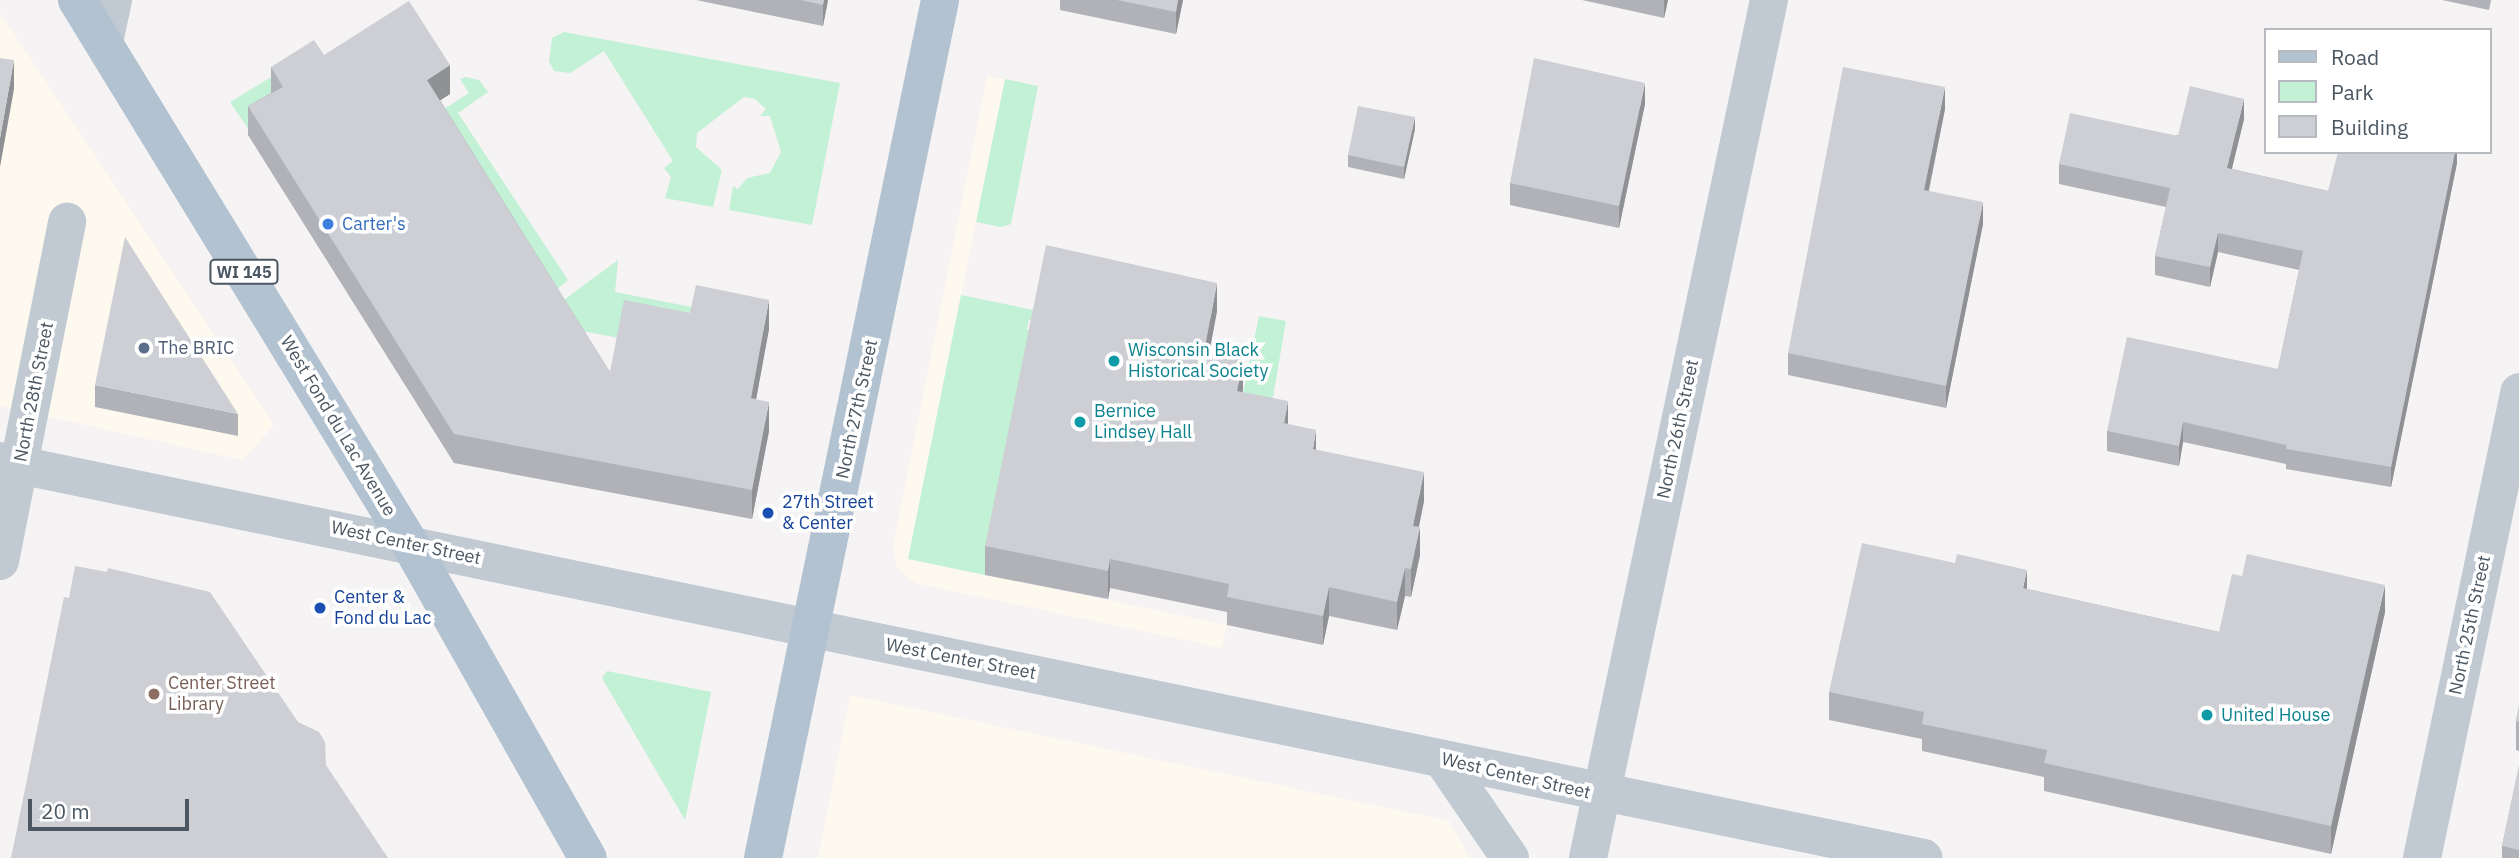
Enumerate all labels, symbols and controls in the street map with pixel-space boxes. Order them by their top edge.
legend [2264,28,2491,154]
text: Road [2331,43,2379,71]
text: Park [2331,78,2374,106]
text: Building [2331,113,2408,141]
place label: Carter's [342,213,406,235]
marker: Carter's [320,216,336,232]
road number: WI 145 [209,260,279,284]
street label: North 28th Street [10,320,58,464]
street label: West Fond du Lac Avenue [276,332,400,520]
place label: The BRIC [158,337,234,359]
street label: North 27th Street [832,337,882,481]
marker: The BRIC [136,340,152,356]
place label: Wisconsin Black Historical Society [1128,340,1268,382]
marker: Wisconsin Black Historical Society [1106,353,1122,369]
street label: North 26th Street [1653,357,1703,501]
place label: Bernice Lindsey Hall [1094,401,1192,444]
marker: Bernice Lindsey Hall [1072,414,1088,430]
place label: 27th Street & Center [782,492,874,534]
marker: 27th Street & Center [760,505,776,521]
street label: West Center Street [329,517,483,569]
street label: North 25th Street [2445,553,2495,697]
place label: Center & Fond du Lac [334,587,431,630]
marker: Center & Fond du Lac [312,600,328,616]
street label: West Center Street [884,634,1038,684]
place label: Center Street Library [168,673,276,716]
marker: Center Street Library [146,686,162,702]
place label: United House [2221,704,2330,726]
marker: United House [2199,707,2215,723]
street label: West Center Street [1439,748,1593,804]
scale bar [32,784,192,828]
text: 20 m [41,797,90,825]

